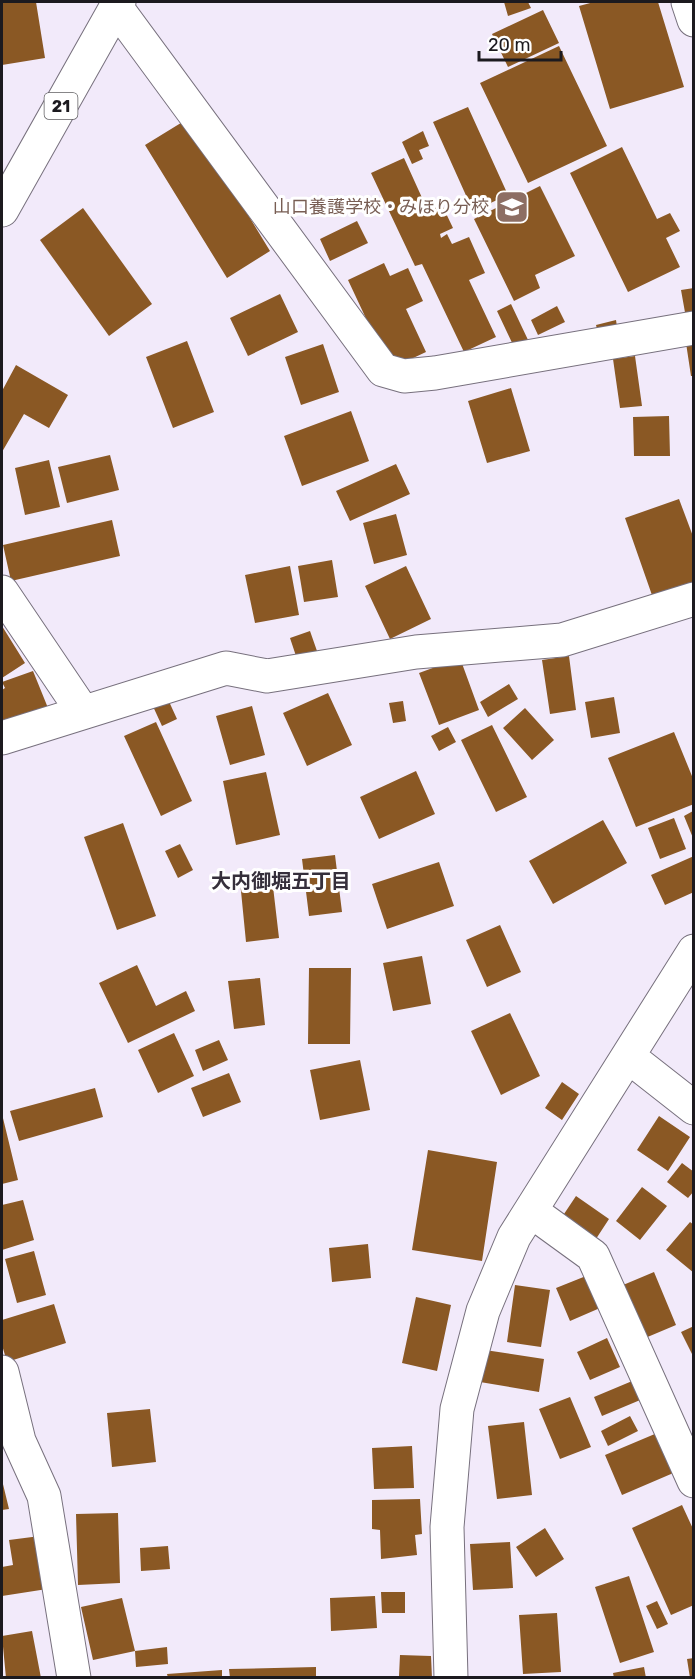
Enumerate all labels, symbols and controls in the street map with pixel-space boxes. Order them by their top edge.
scale bar [479,24,562,62]
text: 20 m [488,34,530,56]
road number: 21 [44,93,78,119]
school or university icon: 山口養護学校・みほり分校 [494,189,530,225]
place label: 山口養護学校・みほり分校 [273,196,489,218]
district label: 大内御堀五丁目 [211,869,351,893]

